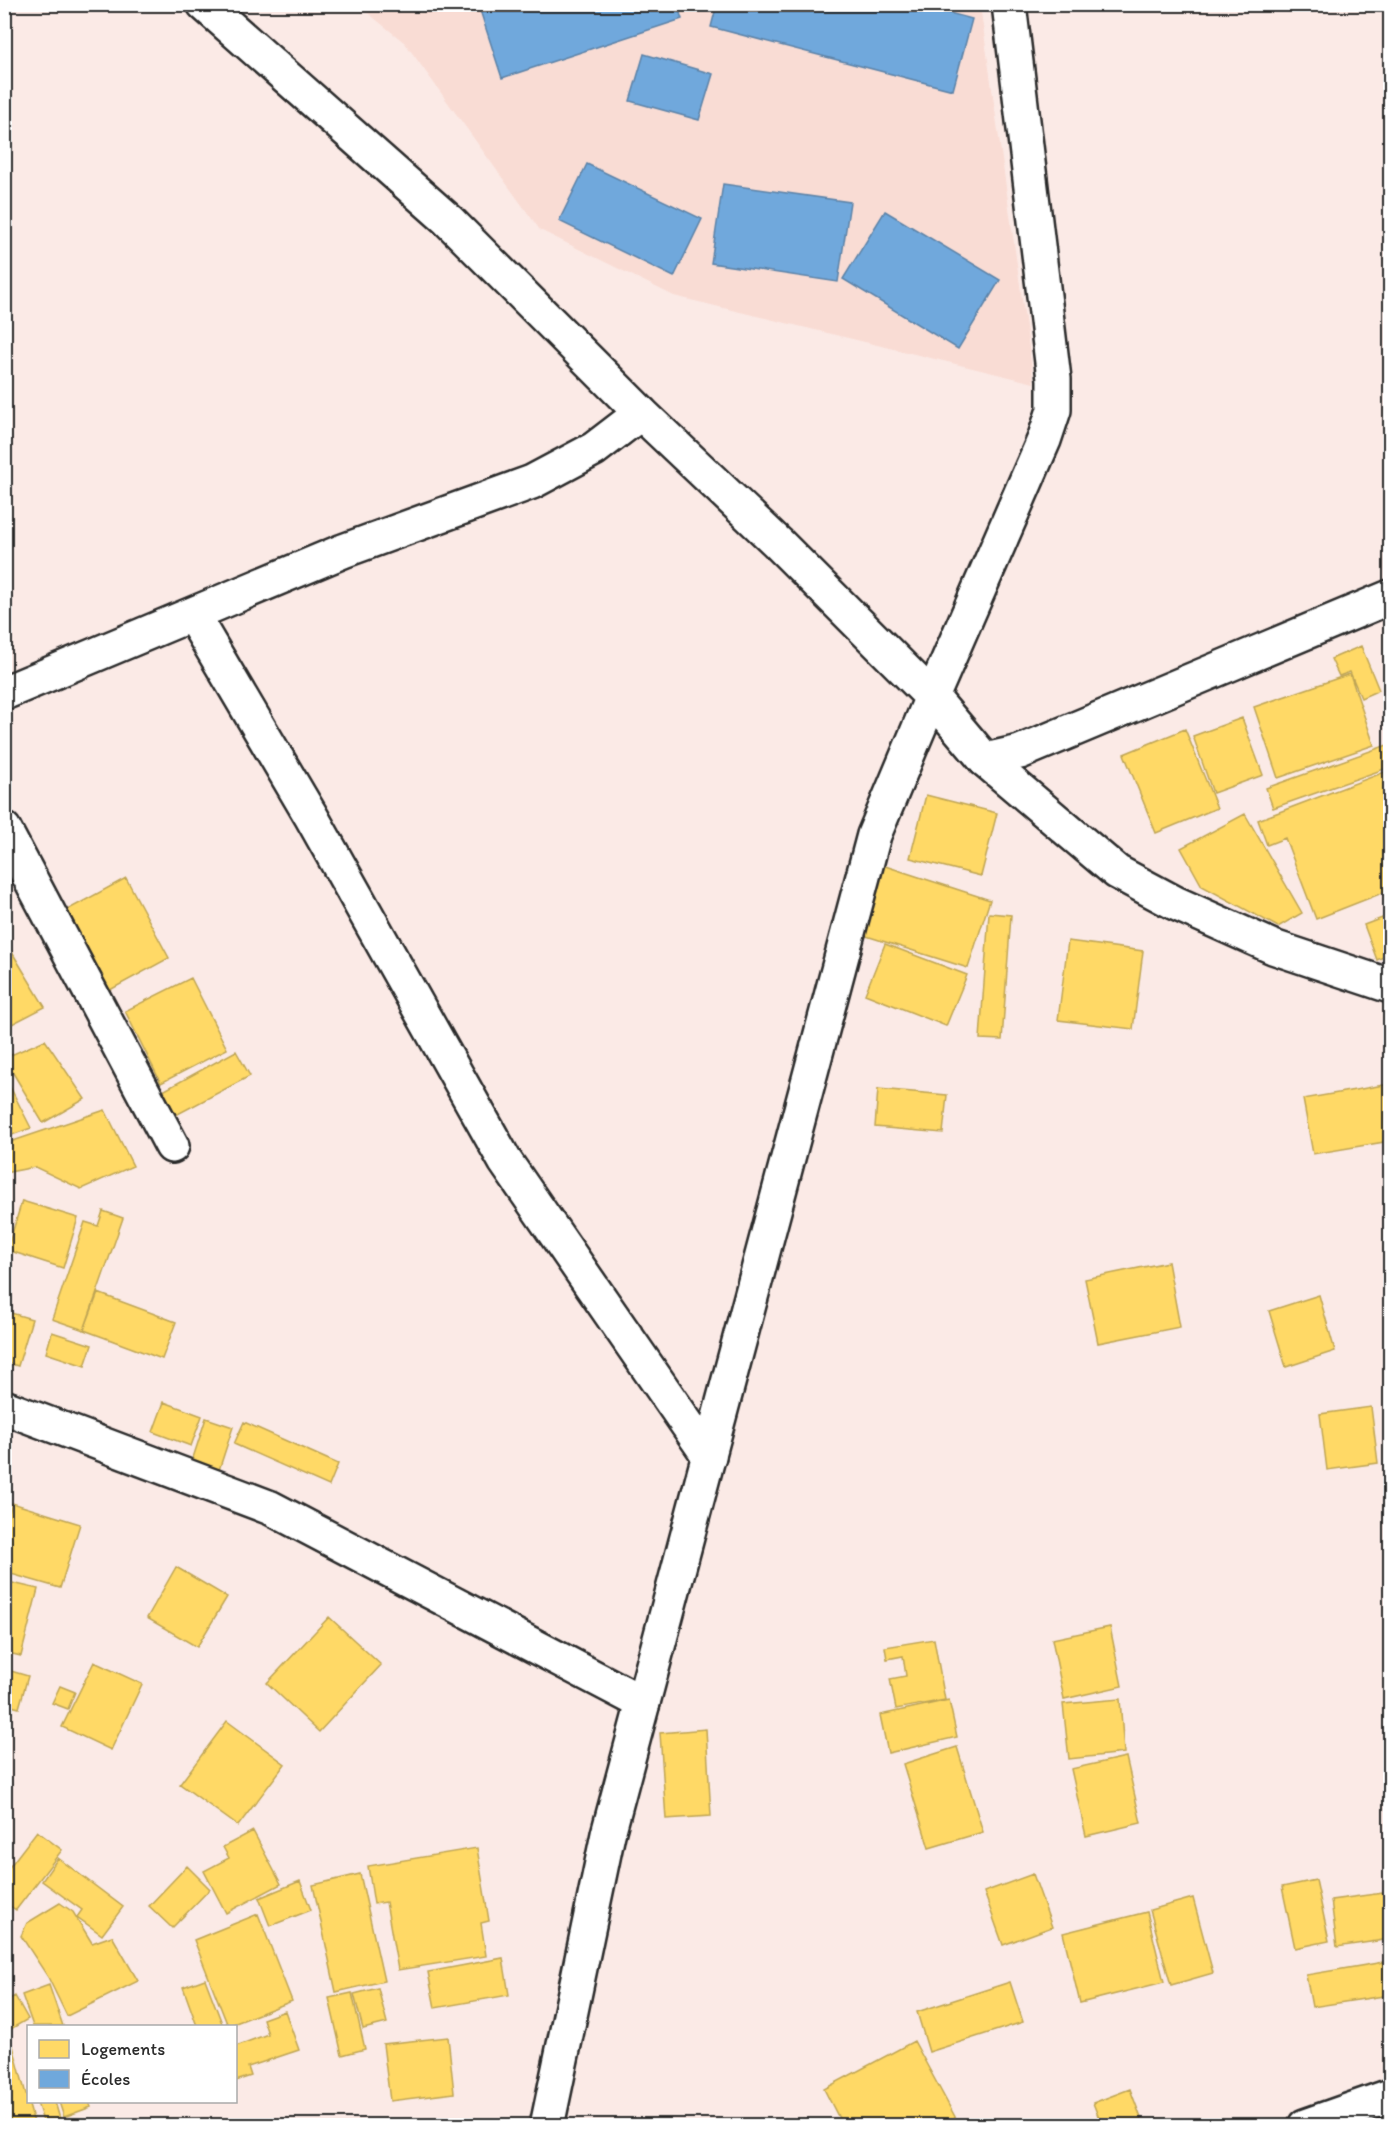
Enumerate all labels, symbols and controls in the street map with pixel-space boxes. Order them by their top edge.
legend [27,2025,237,2103]
text: Logements [81,2038,165,2060]
text: Écoles [81,2068,130,2090]

